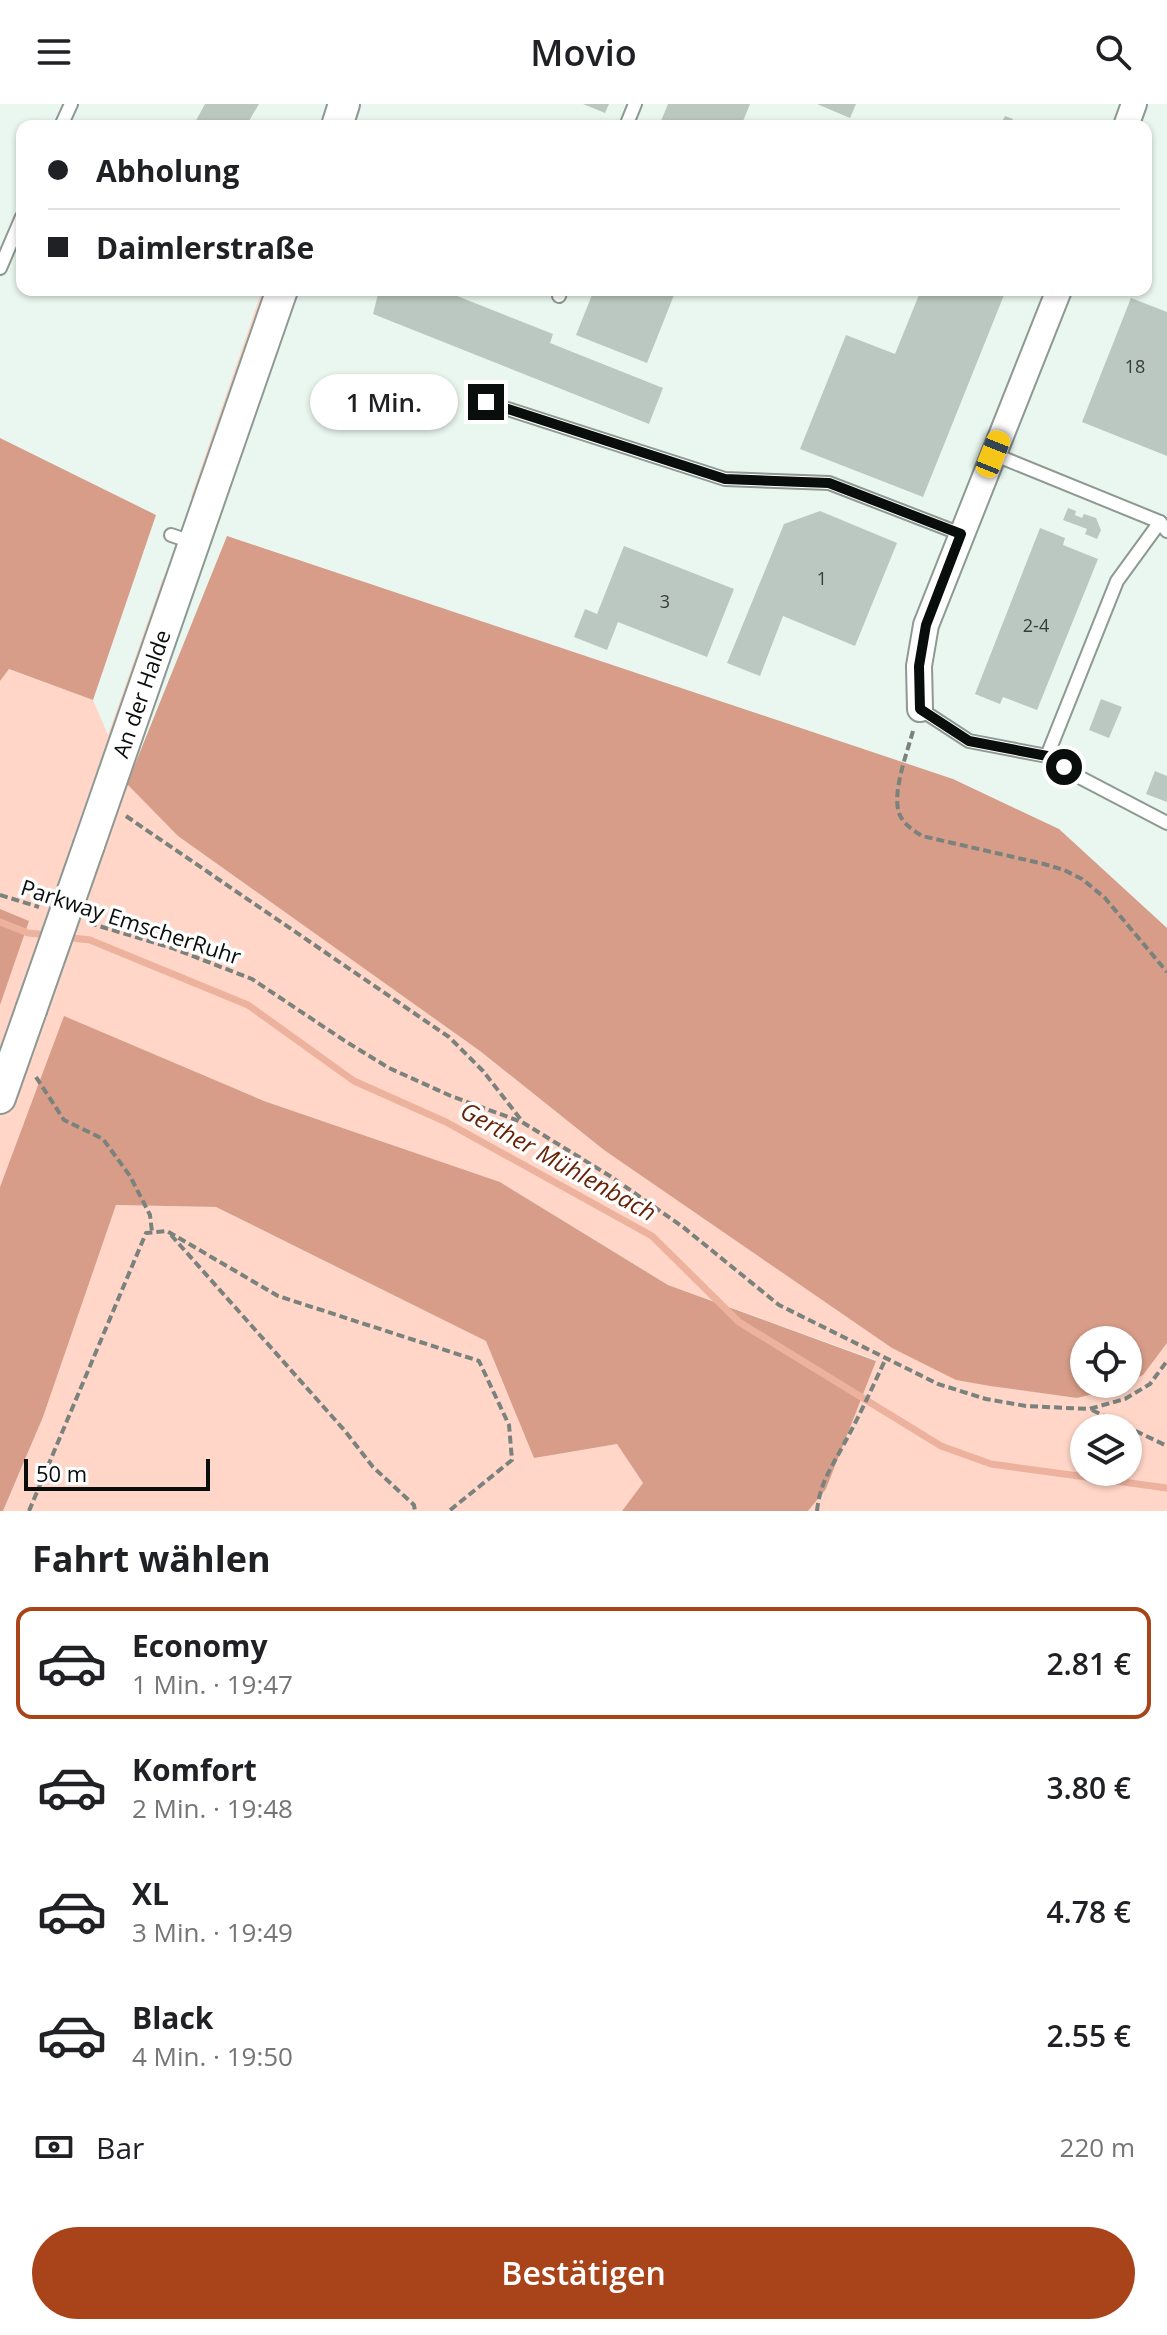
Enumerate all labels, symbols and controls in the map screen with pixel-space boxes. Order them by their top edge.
text: Movio [530,28,637,77]
icon: menu [32,30,76,74]
icon: search [1091,30,1135,74]
text: Abholung [96,150,240,191]
text: Daimlerstraße [96,227,314,268]
house number: 18 [1125,354,1145,378]
callout: 1 Min. [310,374,458,430]
text: 1 Min. [346,384,422,420]
route end [468,384,504,420]
car [973,427,1013,481]
house number: 1 [817,566,827,590]
house number: 3 [660,589,670,613]
house number: 2-4 [1023,613,1049,637]
street label: An der Halde [105,626,177,762]
route start [1046,749,1082,785]
street label: Parkway EmscherRuhr [17,871,245,971]
water label: Gerther Mühlenbach [455,1093,662,1228]
map controls [1070,1326,1142,1486]
button: locate [1070,1326,1142,1398]
button: layers [1070,1414,1142,1486]
scale bar [24,1455,210,1491]
text: 50 m [36,1458,87,1488]
text: Fahrt wählen [32,1534,271,1583]
text: Economy [132,1625,268,1666]
icon: car [36,1627,108,1699]
text: 2.81 € [1046,1643,1131,1684]
text: 1 Min. · 19:47 [132,1666,293,1702]
text: Komfort [132,1749,257,1790]
icon: car [36,1751,108,1823]
text: 3.80 € [1046,1767,1131,1808]
text: 2 Min. · 19:48 [132,1790,293,1826]
text: XL [132,1873,169,1914]
icon: car [36,1875,108,1947]
text: 4.78 € [1046,1891,1131,1932]
text: 3 Min. · 19:49 [132,1914,293,1950]
text: Black [132,1997,213,2038]
icon: car [36,1999,108,2071]
text: 2.55 € [1046,2015,1131,2056]
text: 4 Min. · 19:50 [132,2038,293,2074]
icon: cash [32,2125,76,2169]
text: Bar [96,2127,144,2168]
text: 220 m [1060,2129,1135,2165]
button: Bestätigen [32,2227,1135,2319]

